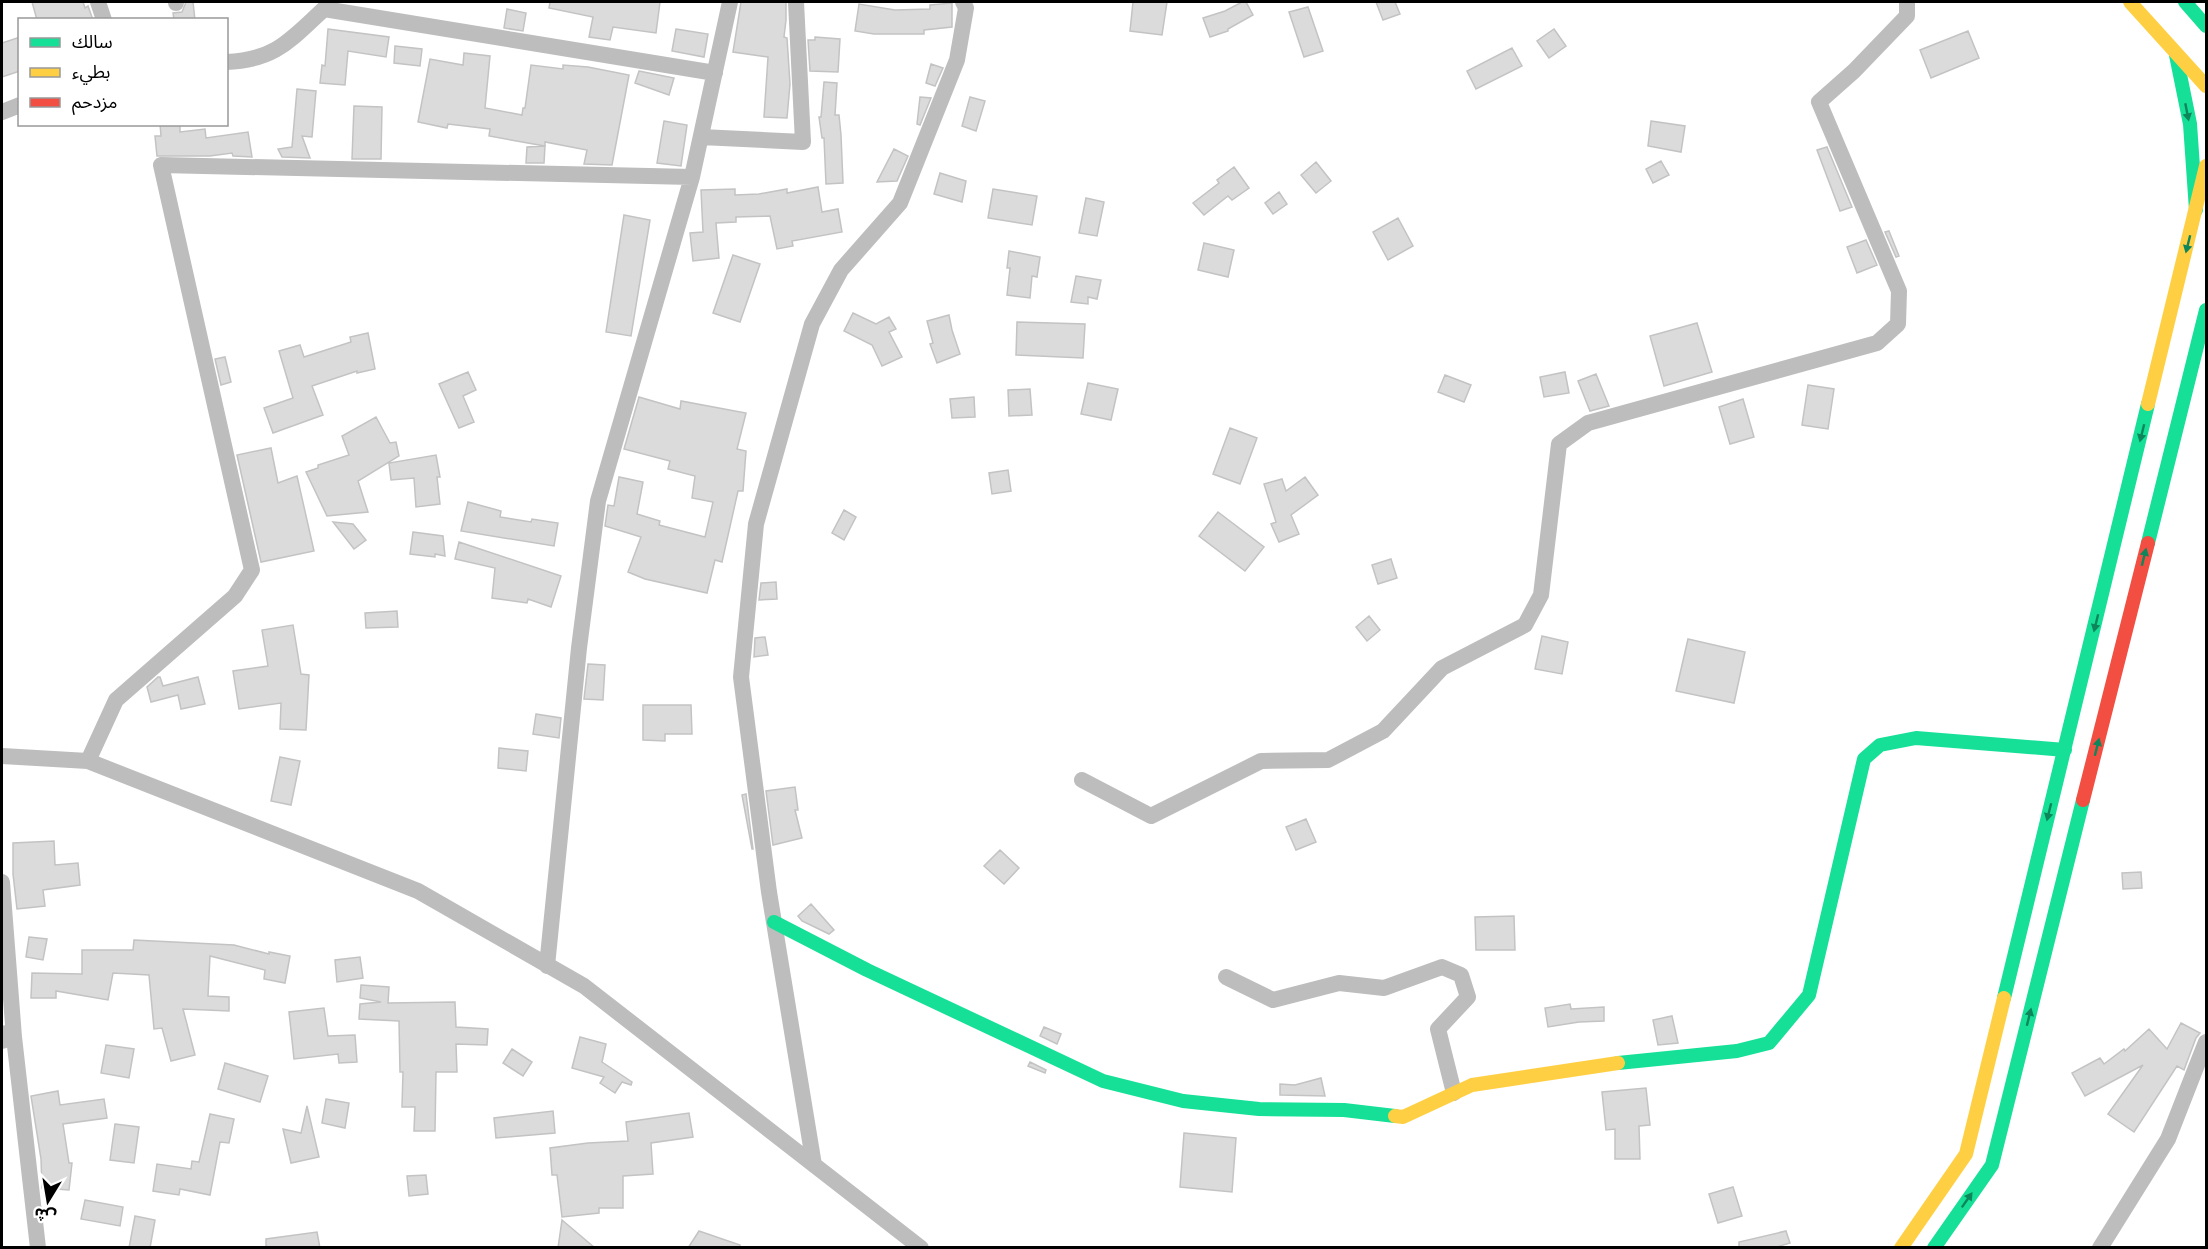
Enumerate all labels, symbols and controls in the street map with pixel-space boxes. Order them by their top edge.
legend [18,18,228,126]
text: سالك [72,30,113,53]
text: بطيء [72,60,110,85]
text: مزدحم [72,90,117,115]
one-way arrow [2183,103,2192,122]
one-way arrow [2182,234,2192,253]
one-way arrow [2136,424,2146,442]
one-way arrow [2140,548,2150,567]
one-way arrow [2090,613,2100,632]
one-way arrow [2093,737,2102,755]
one-way arrow [2044,803,2054,821]
one-way arrow [2025,1008,2035,1026]
north arrow [18,1171,78,1231]
one-way arrow [1961,1192,1973,1208]
text: ش [32,1204,58,1228]

